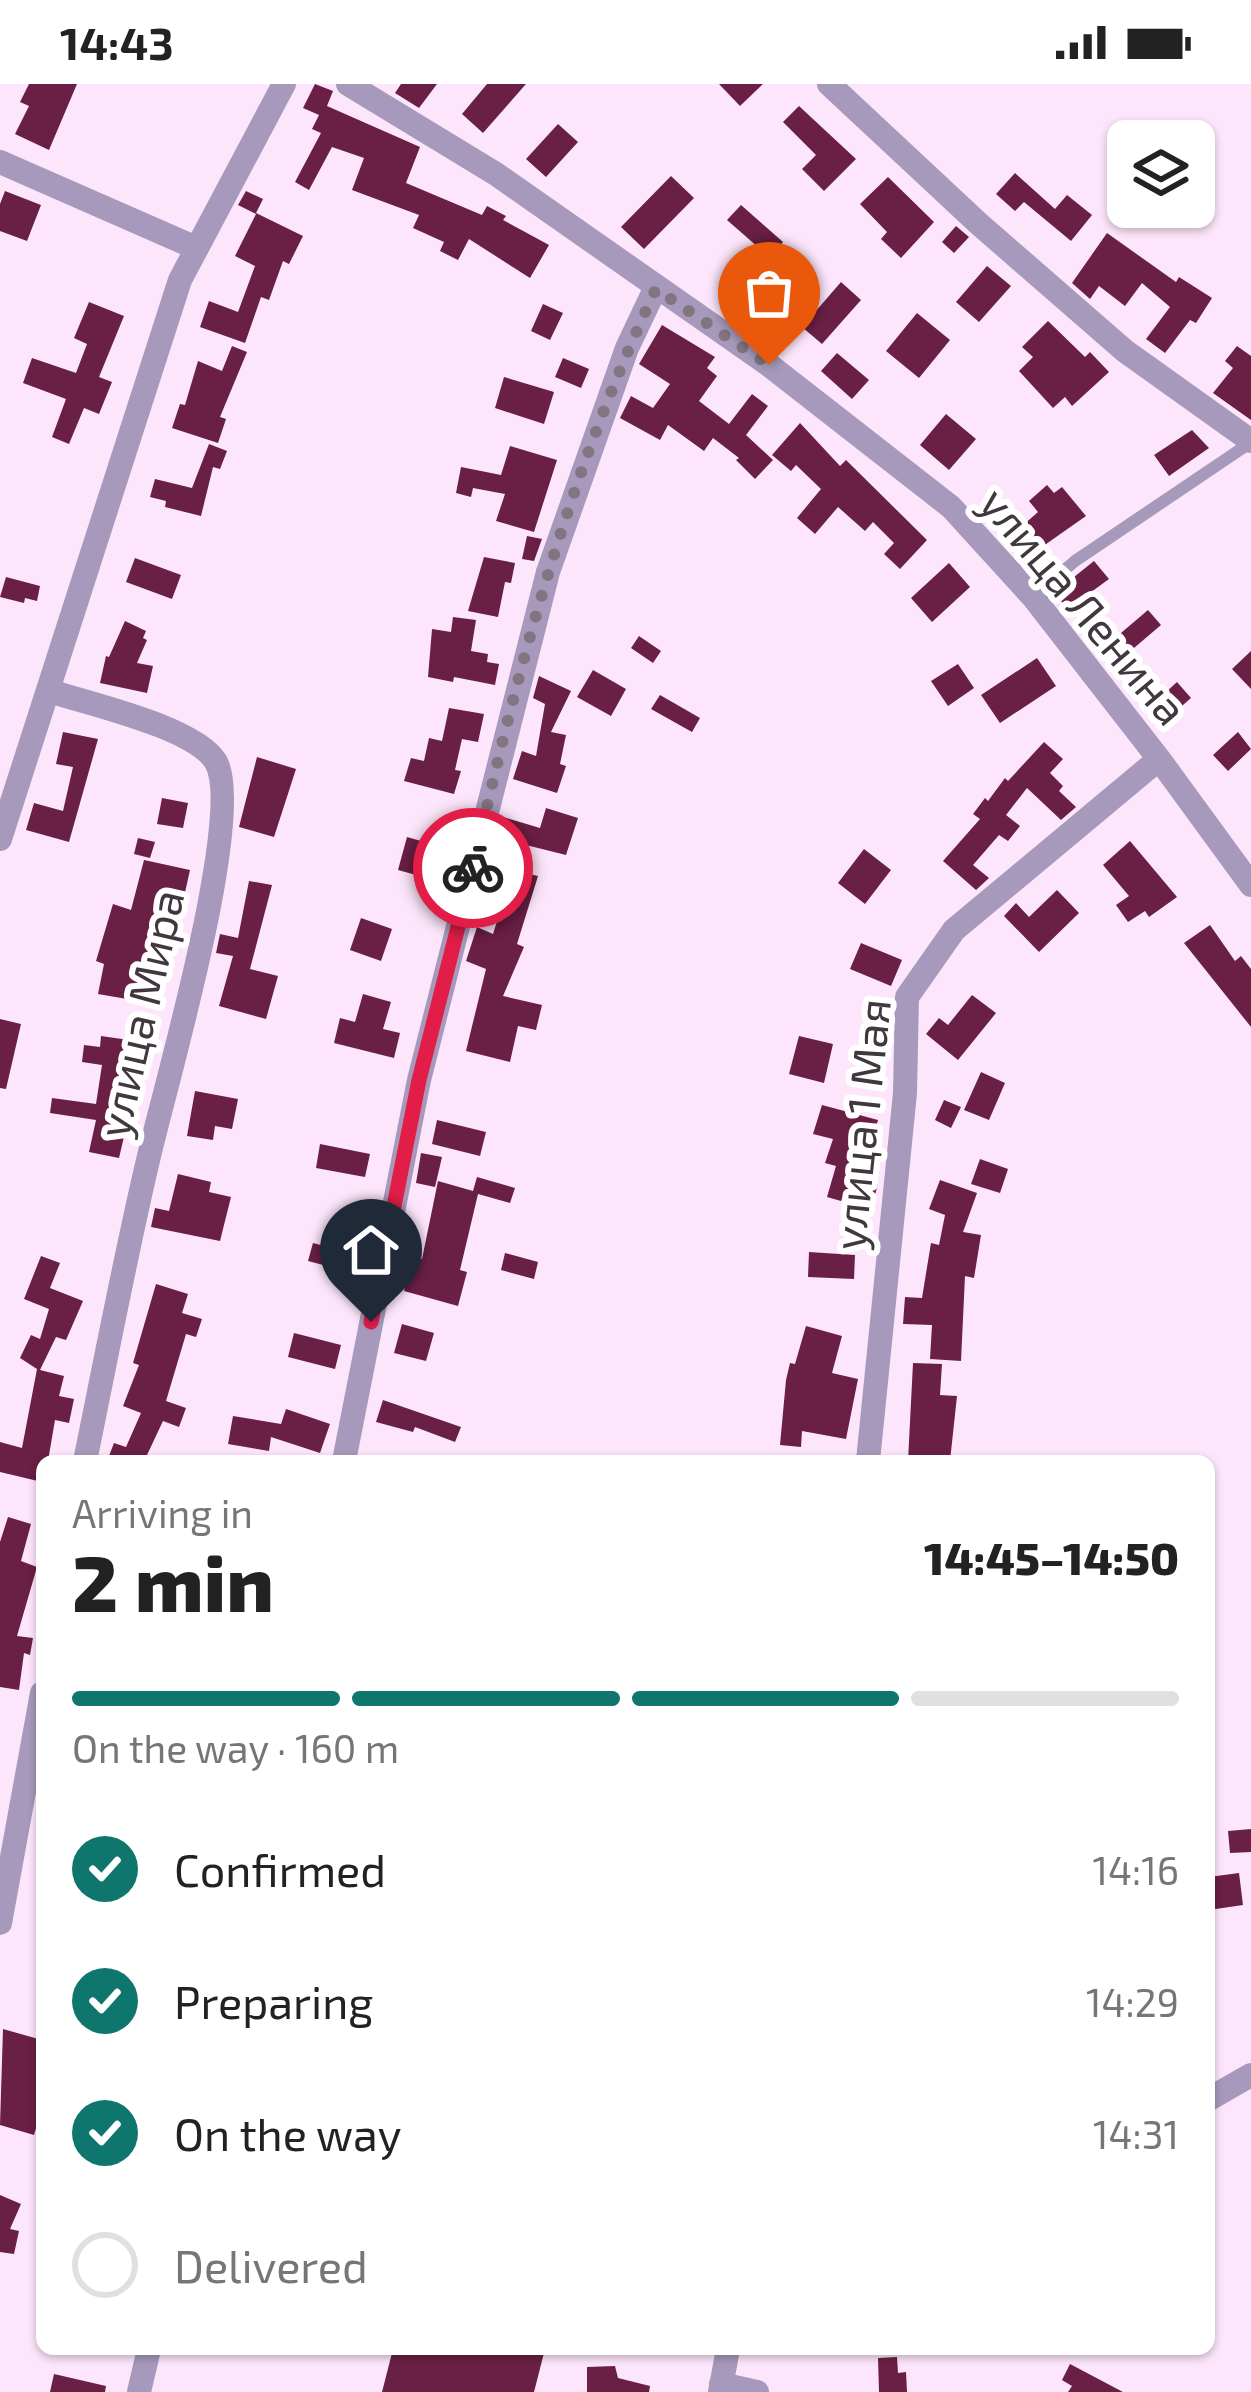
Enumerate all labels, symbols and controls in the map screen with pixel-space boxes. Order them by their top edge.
text: 14:43 [60,15,174,69]
map controls [1107,120,1215,228]
button: layers [1107,120,1215,228]
pin [718,242,820,365]
icon: bag [736,260,802,326]
street label: улица Ленина [969,475,1200,735]
courier [413,808,533,928]
icon: bike [440,835,506,901]
street label: улица Мира [84,884,195,1142]
street label: улица 1 Мая [820,996,901,1252]
pin [320,1199,422,1322]
icon: home [338,1217,404,1283]
text: Arriving in [72,1489,253,1536]
text: 14:45–14:50 [924,1530,1179,1584]
text: 2 min [72,1534,274,1628]
text: On the way · 160 m [72,1724,399,1771]
icon: check [72,1836,138,1902]
text: Confirmed [174,1842,386,1896]
text: 14:16 [1092,1846,1179,1893]
icon: check [72,1968,138,2034]
text: Preparing [174,1974,373,2028]
text: 14:29 [1086,1978,1179,2025]
icon: check [72,2100,138,2166]
text: On the way [174,2106,401,2160]
text: 14:31 [1093,2110,1179,2157]
text: Delivered [174,2238,368,2292]

